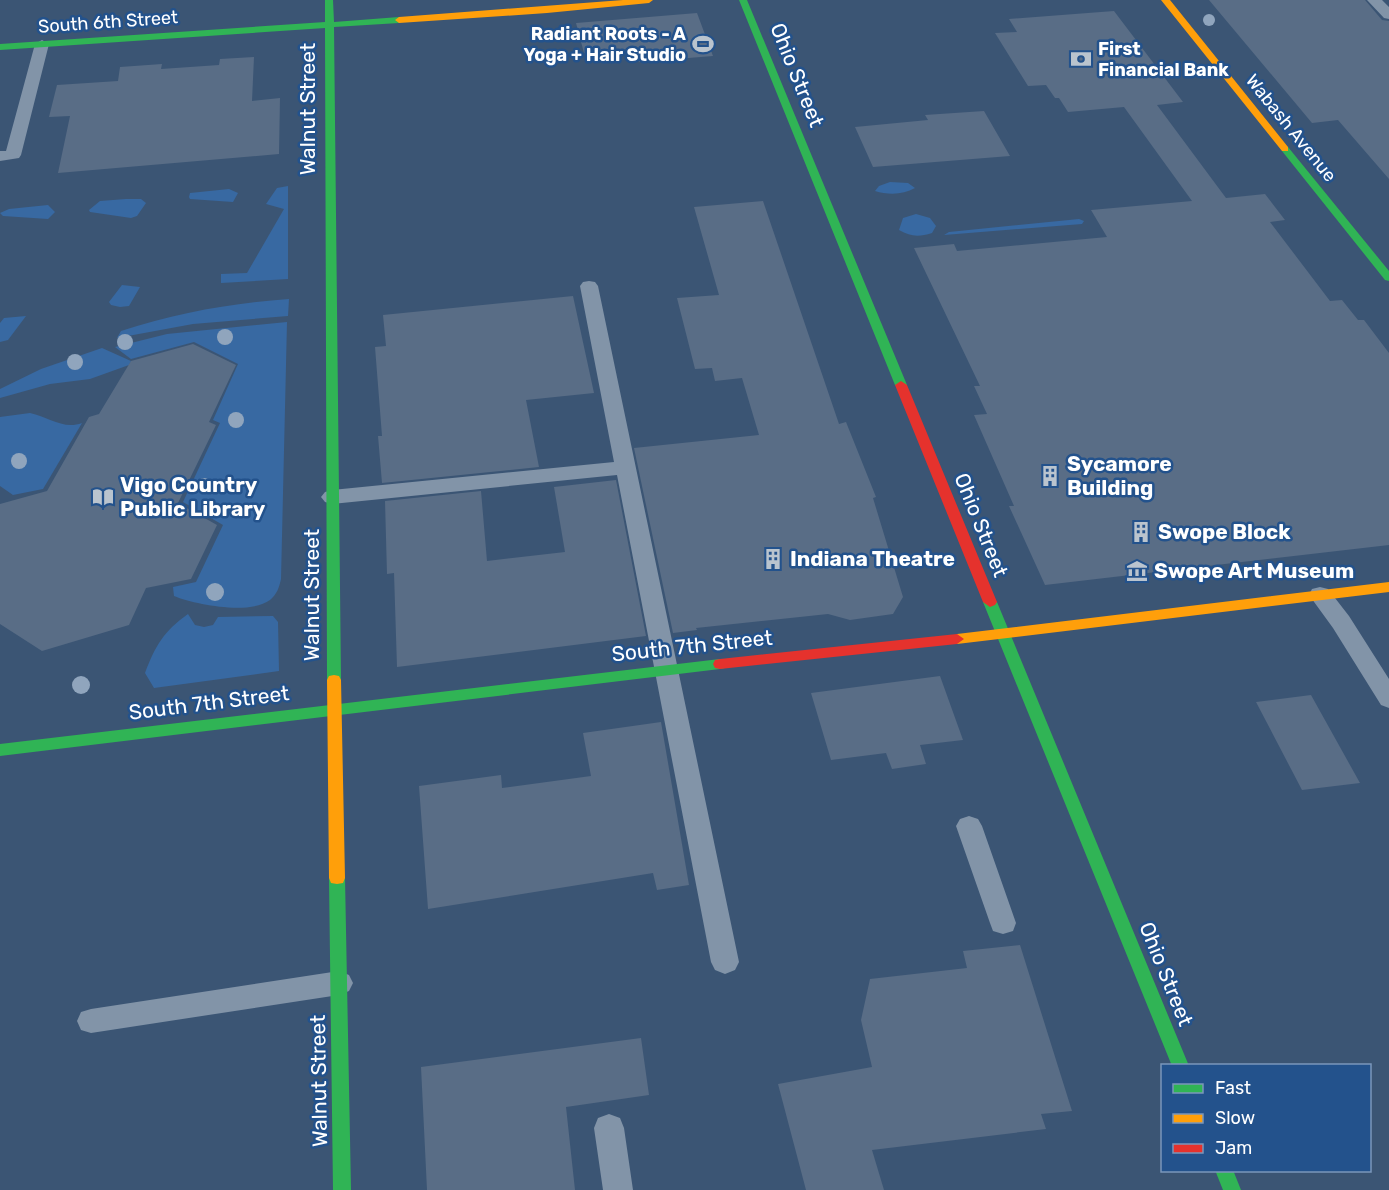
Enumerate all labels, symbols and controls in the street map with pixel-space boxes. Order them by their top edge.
street label: South 6th Street [37,6,179,38]
street label: Ohio Street [765,19,830,130]
place label: Radiant Roots - A Yoga + Hair Studio [523,23,686,66]
sports icon: Radiant Roots - A Yoga + Hair Studio [691,32,715,56]
place label: First Financial Bank [1098,38,1229,81]
street label: Walnut Street [295,43,320,175]
bank icon: First Financial Bank [1069,47,1093,71]
street label: Wabash Avenue [1241,70,1341,186]
place label: Sycamore Building [1067,451,1172,500]
building icon: Sycamore Building [1038,464,1062,488]
street label: Ohio Street [949,469,1014,580]
place label: Vigo Country Public Library [120,472,266,521]
library icon: Vigo Country Public Library [91,485,115,509]
place label: Swope Block [1158,519,1291,544]
building icon: Swope Block [1129,520,1153,544]
street label: Walnut Street [299,529,324,661]
place label: Indiana Theatre [790,546,955,571]
building icon: Indiana Theatre [761,547,785,571]
place label: Swope Art Museum [1154,558,1354,583]
museum icon: Swope Art Museum [1125,559,1149,583]
street label: South 7th Street [610,625,774,666]
street label: South 7th Street [127,680,291,725]
street label: Ohio Street [1134,918,1199,1029]
street label: Walnut Street [305,1015,332,1147]
legend [1161,1064,1371,1172]
text: Fast [1215,1077,1251,1099]
text: Slow [1215,1107,1255,1129]
text: Jam [1215,1137,1252,1159]

